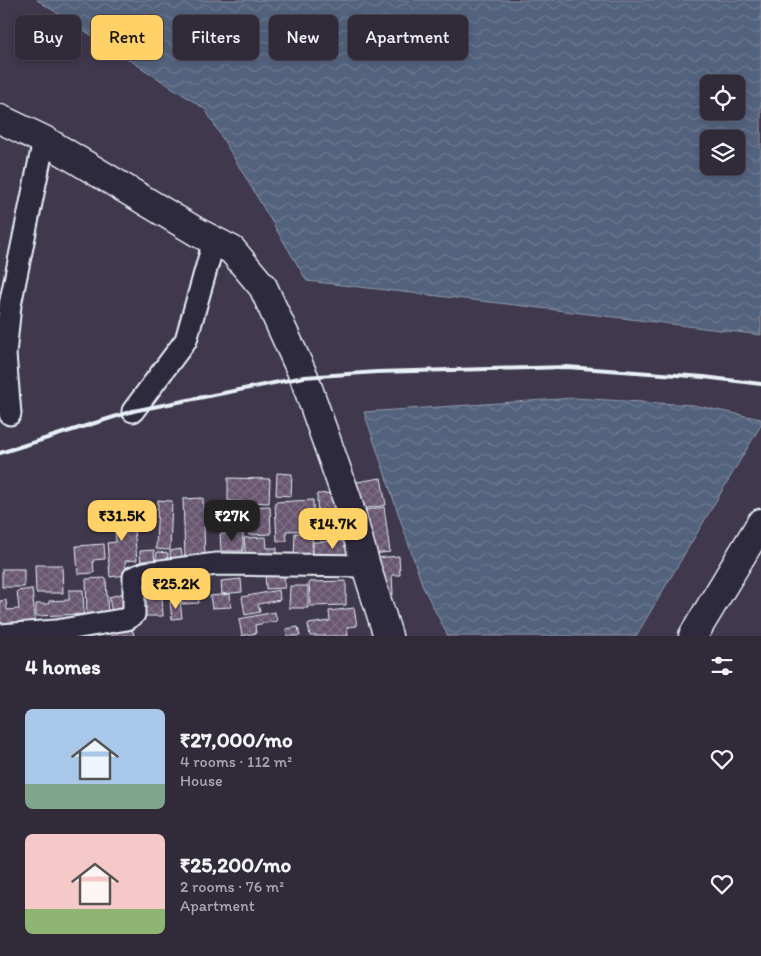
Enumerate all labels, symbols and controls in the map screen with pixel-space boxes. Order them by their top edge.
chip: Buy [15,15,81,60]
chip: Rent [91,15,163,60]
chip: Filters [173,15,259,60]
chip: New [269,15,338,60]
chip: Apartment [348,15,468,60]
map controls [700,75,745,175]
button: locate [700,75,745,120]
button: layers [700,130,745,175]
pin: ₹31.5K [81,500,163,542]
pin: ₹27K [202,500,262,542]
text: ₹31.5K [99,506,145,525]
text: ₹27K [215,506,249,525]
pin: ₹14.7K [292,508,374,550]
text: ₹14.7K [310,514,356,533]
pin: ₹25.2K [135,568,217,610]
text: ₹25.2K [152,574,200,593]
icon: filters [708,652,736,680]
text: 4 homes [25,654,101,679]
text: ₹27,000/mo [180,727,293,752]
icon: home [65,729,125,789]
icon: heart [708,745,736,773]
text: 4 rooms · 112 m² [180,752,292,771]
text: House [180,771,223,790]
text: ₹25,200/mo [180,852,291,877]
icon: home [65,854,125,914]
icon: heart [708,870,736,898]
text: 2 rooms · 76 m² [180,877,284,896]
text: Apartment [180,896,255,915]

